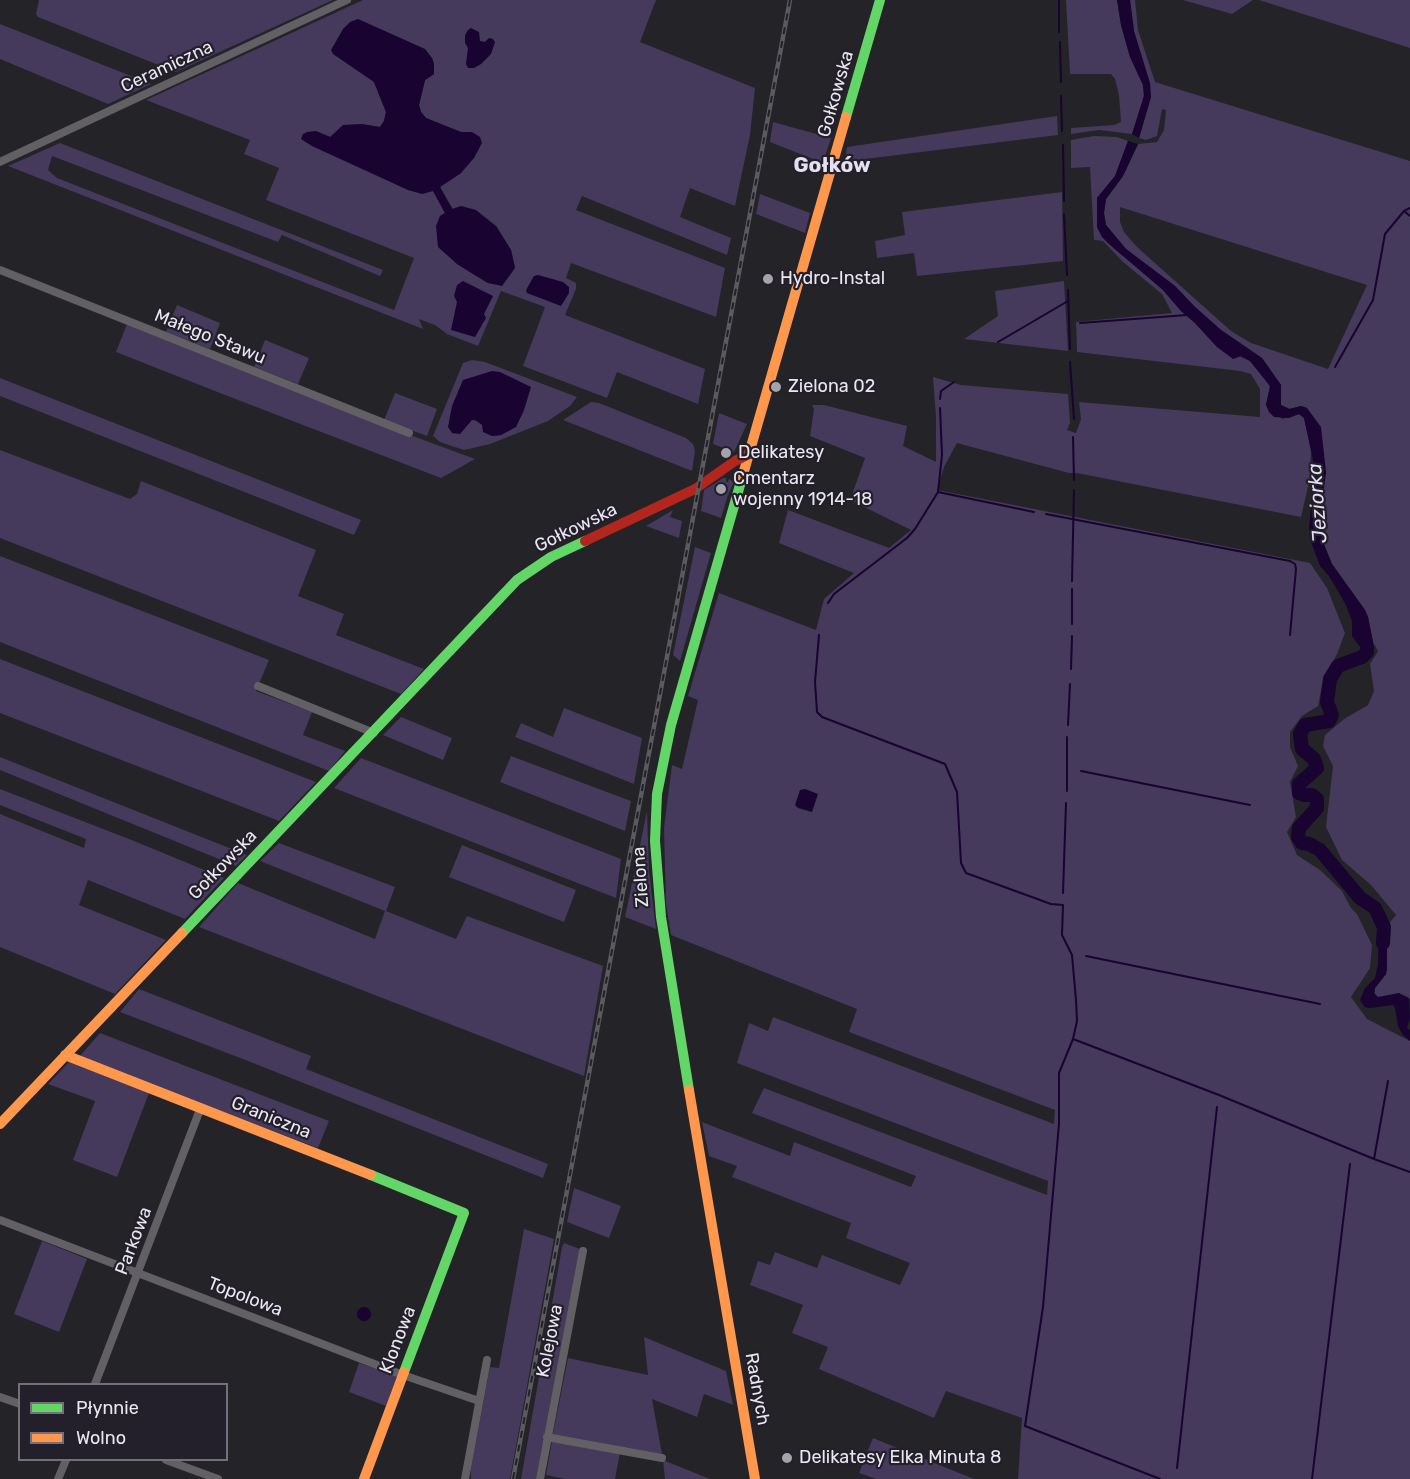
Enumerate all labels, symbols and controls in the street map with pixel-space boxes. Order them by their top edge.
street label: Ceramiczna [118,36,216,98]
street label: Gołkowska [813,48,859,140]
district label: Gołków [793,153,871,179]
place label: Hydro-Instal [780,268,885,290]
marker: Hydro-Instal [761,272,775,286]
street label: Małego Stawu [151,305,269,369]
place label: Zielona 02 [788,376,875,398]
marker: Zielona 02 [769,380,783,394]
place label: Delikatesy [738,442,824,464]
marker: Delikatesy [719,446,733,460]
water label: Jeziorka [1303,462,1333,544]
place label: Cmentarz wojenny 1914-18 [733,468,873,510]
marker: Cmentarz wojenny 1914-18 [714,482,728,496]
street label: Gołkowska [531,499,621,557]
street label: Gołkowska [184,826,262,904]
street label: Zielona [628,846,654,908]
street label: Graniczna [228,1092,314,1144]
street label: Parkowa [111,1204,157,1278]
street label: Topolowa [204,1273,286,1321]
street label: Klonowa [375,1303,421,1377]
street label: Kolejowa [532,1303,568,1379]
street label: Radnych [740,1351,774,1427]
legend [18,1383,228,1461]
text: Płynnie [76,1397,139,1419]
text: Wolno [76,1427,126,1449]
place label: Delikatesy Elka Minuta 8 [799,1447,1001,1469]
marker: Delikatesy Elka Minuta 8 [780,1451,794,1465]

